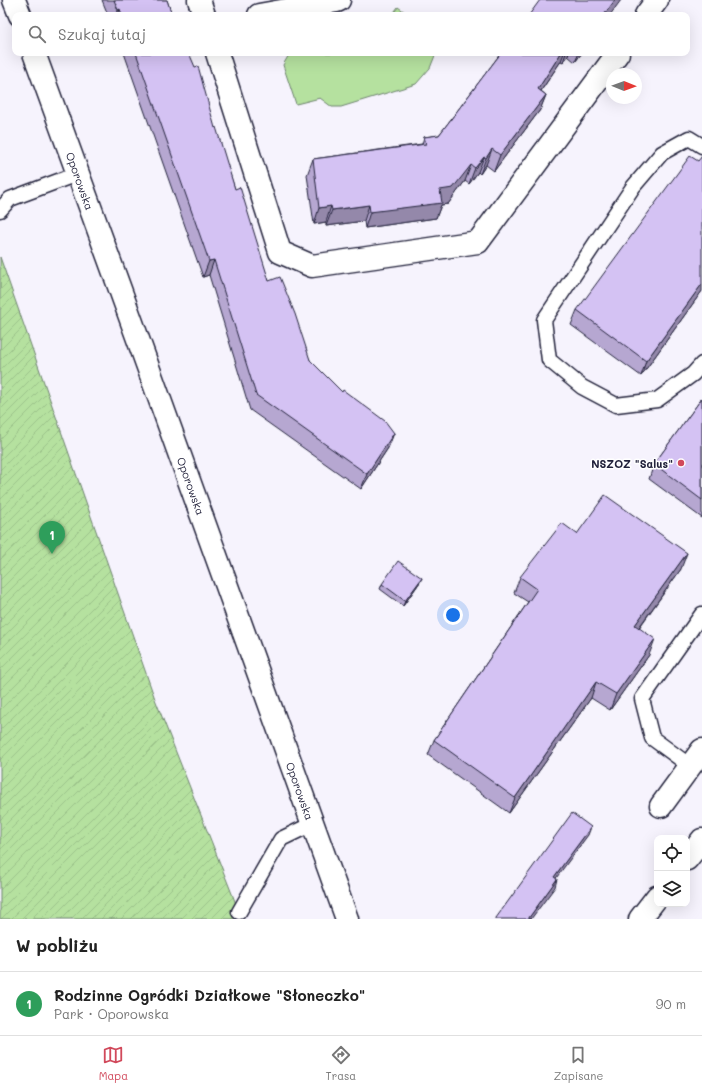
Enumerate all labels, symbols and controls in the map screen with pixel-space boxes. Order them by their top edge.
search box [12,12,690,56]
icon: search [26,23,48,45]
text: Szukaj tutaj [58,24,146,44]
north arrow [606,68,642,104]
street label: Oporowska [63,150,97,212]
street label: Oporowska [174,455,208,517]
place label: NSZOZ "Salus" [591,456,673,471]
marker: NSZOZ "Salus" [676,458,686,468]
pin: 1 [39,521,65,554]
your location [443,605,463,625]
street label: Oporowska [283,760,317,822]
map controls [654,835,690,907]
button: locate [654,835,690,871]
button: layers [654,871,690,907]
text: W pobliżu [16,934,98,956]
text: Rodzinne Ogródki Działkowe "Słoneczko" [54,985,365,1005]
text: 1 [26,995,32,1012]
text: 90 m [656,995,686,1012]
text: Park · Oporowska [54,1005,169,1022]
tab: Mapa [99,1044,128,1083]
tab: Trasa [326,1044,356,1083]
tab: Zapisane [554,1044,603,1083]

